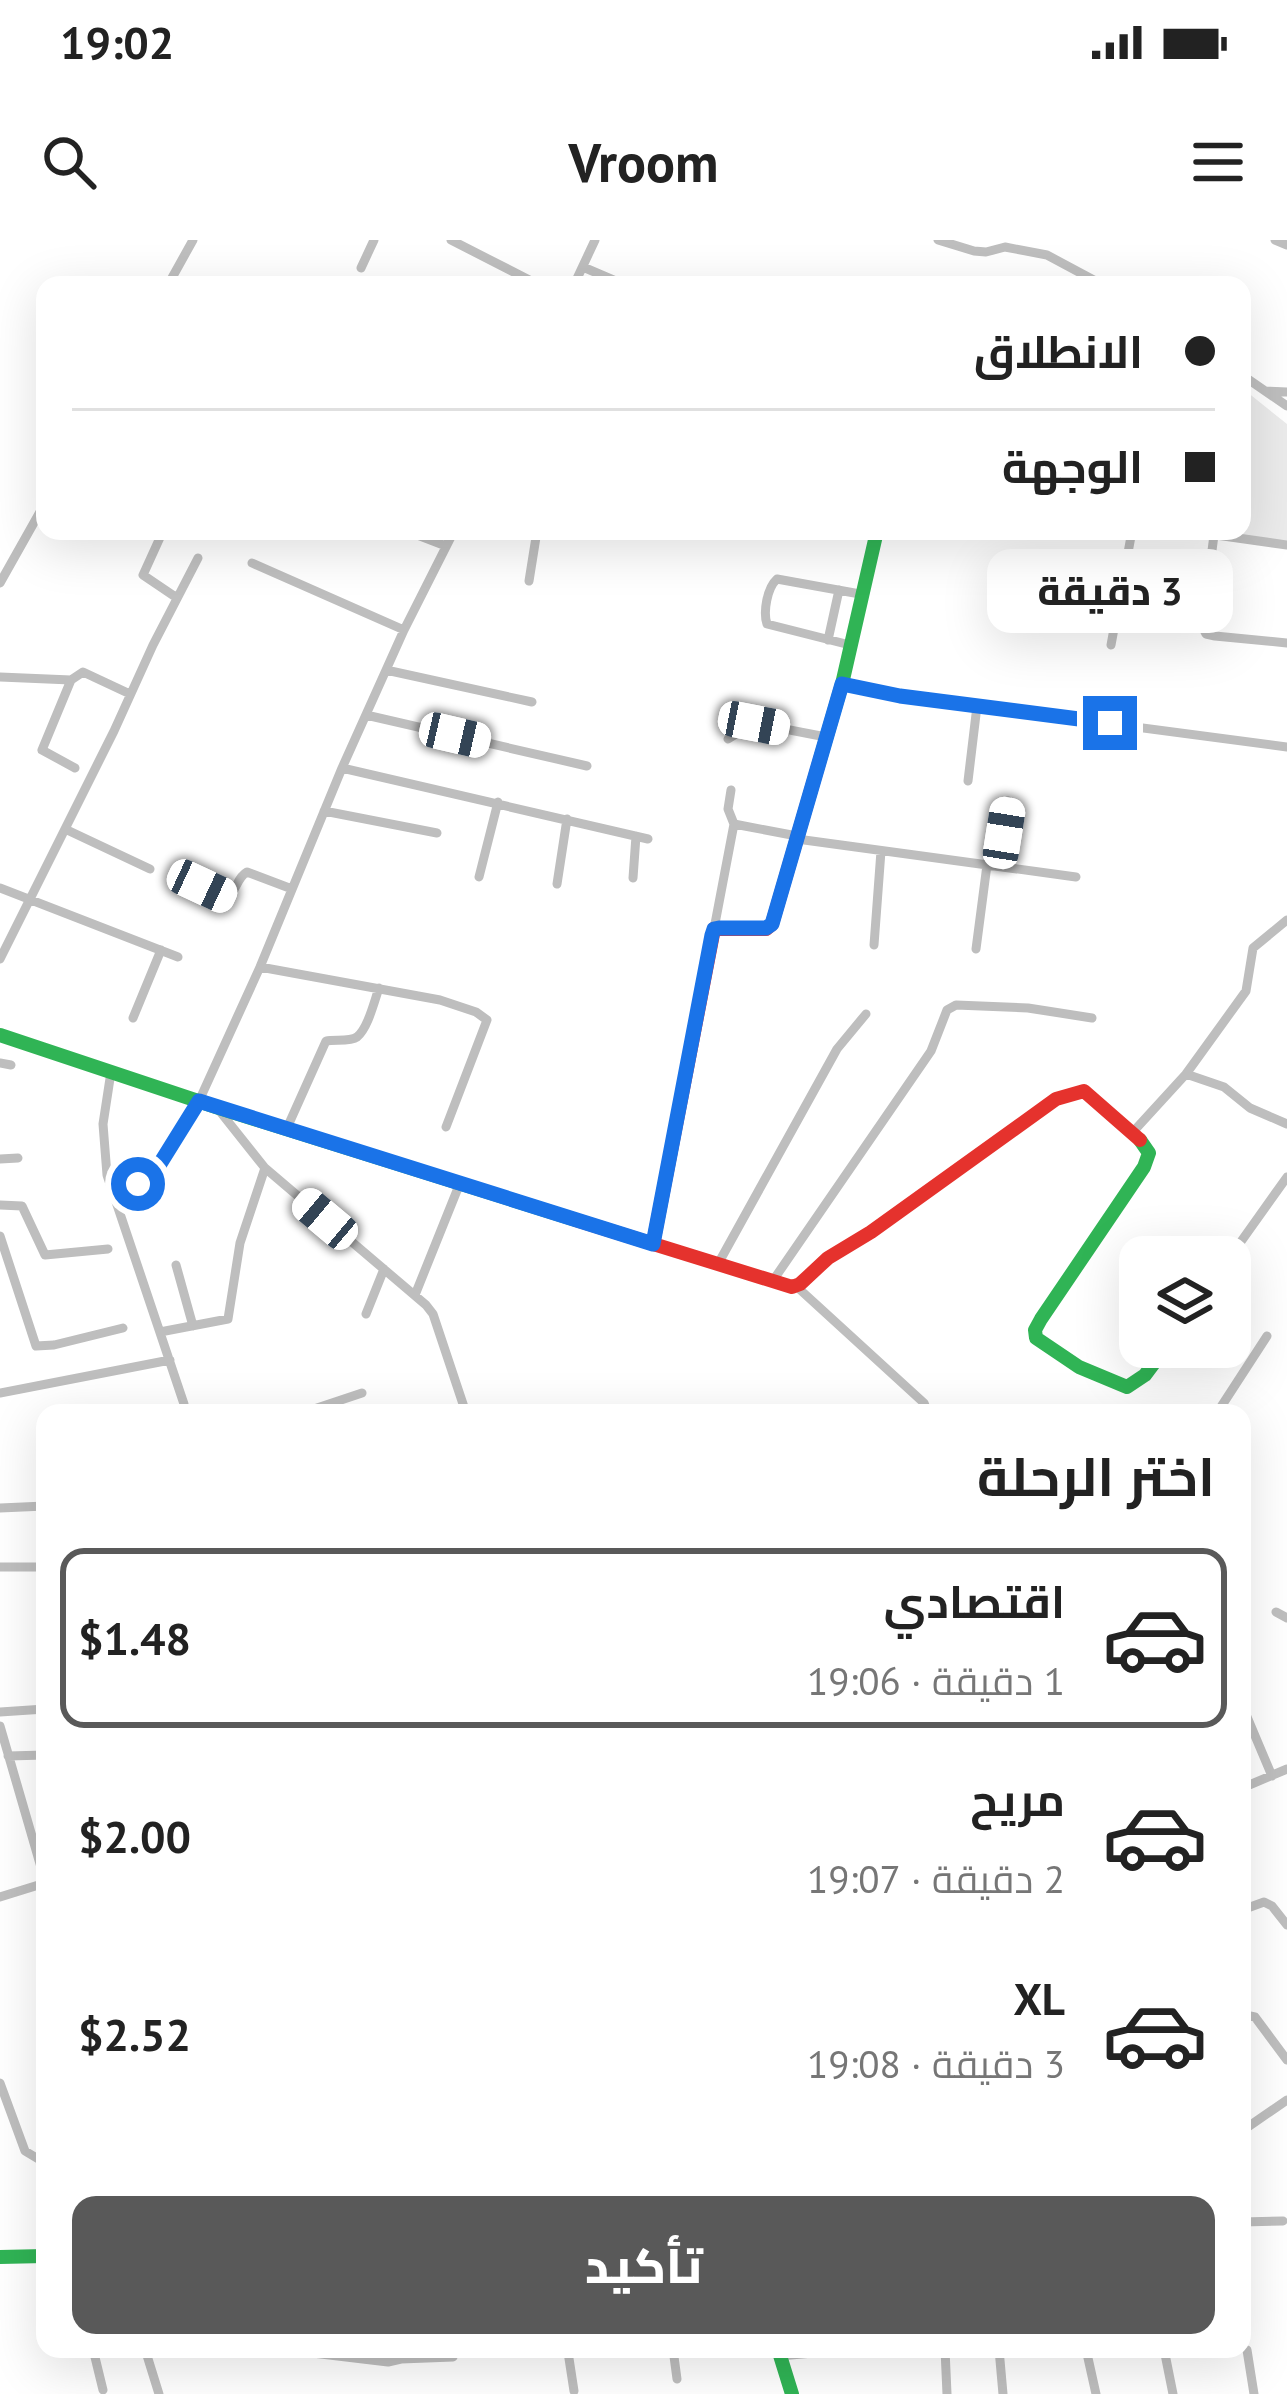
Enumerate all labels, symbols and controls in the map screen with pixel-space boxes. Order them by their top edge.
text: 19:02 [60,13,174,71]
text: Vroom [569,127,718,197]
icon: search [36,129,102,195]
icon: menu [1185,129,1251,195]
text: الانطلاق [974,322,1143,380]
text: الوجهة [1002,437,1143,495]
callout: 3 دقيقة [987,549,1233,633]
text: 3 دقيقة [1037,565,1183,616]
route end [1083,696,1137,750]
car [715,698,793,748]
car [416,709,494,761]
car [981,795,1027,871]
car [162,854,242,918]
route start [111,1157,165,1211]
car [286,1182,364,1256]
map controls [1119,1236,1251,1368]
button: layers [1119,1236,1251,1368]
text: اختر الرحلة [977,1441,1215,1511]
text: اقتصادي [884,1572,1065,1630]
icon: car [1101,1584,1209,1692]
text: $1.48 [78,1609,191,1667]
text: 1 دقيقة · 19:06 [807,1655,1065,1706]
text: مريح [970,1770,1065,1828]
icon: car [1101,1782,1209,1890]
text: $2.00 [78,1807,191,1865]
text: 2 دقيقة · 19:07 [807,1853,1065,1904]
text: XL [1013,1969,1065,2027]
icon: car [1101,1980,1209,2088]
text: $2.52 [78,2005,191,2063]
text: 3 دقيقة · 19:08 [807,2038,1065,2089]
button: تأكيد [72,2196,1215,2334]

